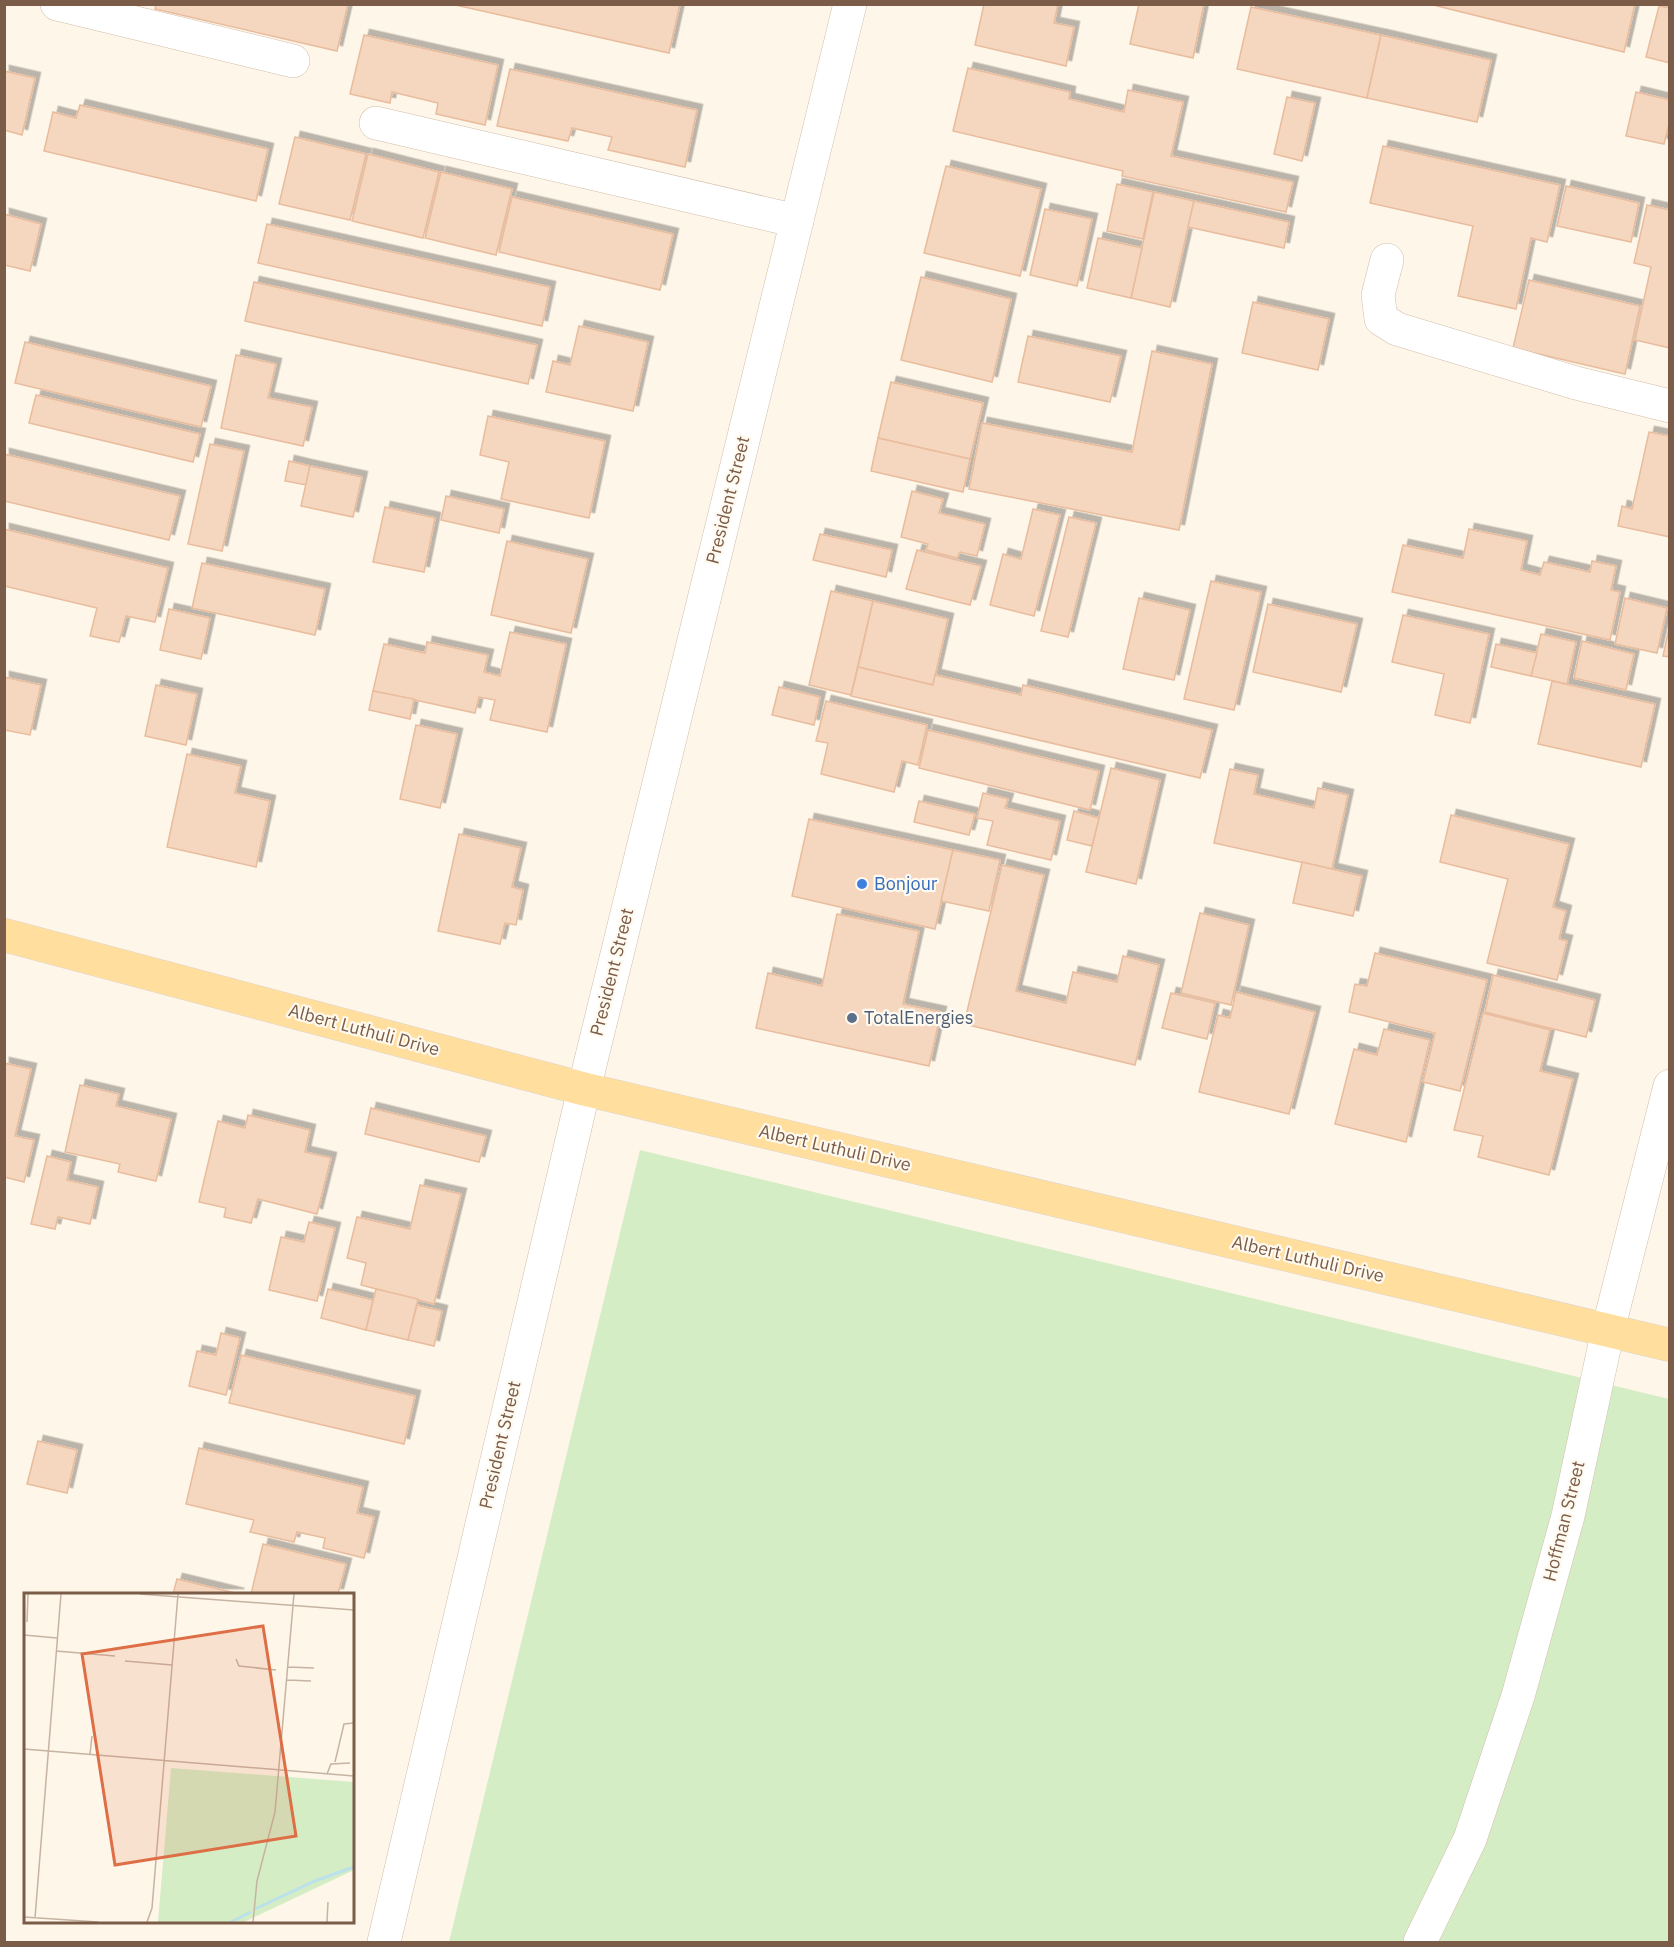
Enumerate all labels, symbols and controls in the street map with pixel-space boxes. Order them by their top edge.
street label: President Street [701,434,755,566]
place label: Bonjour [874,872,938,895]
marker: Bonjour [855,877,869,891]
street label: President Street [585,906,639,1038]
street label: Albert Luthuli Drive [286,998,442,1061]
place label: TotalEnergies [864,1006,973,1029]
marker: TotalEnergies [845,1011,859,1025]
street label: Albert Luthuli Drive [757,1119,913,1176]
street label: Albert Luthuli Drive [1230,1230,1386,1287]
street label: President Street [474,1379,525,1511]
street label: Hoffman Street [1537,1458,1590,1584]
inset map [24,1593,354,1923]

